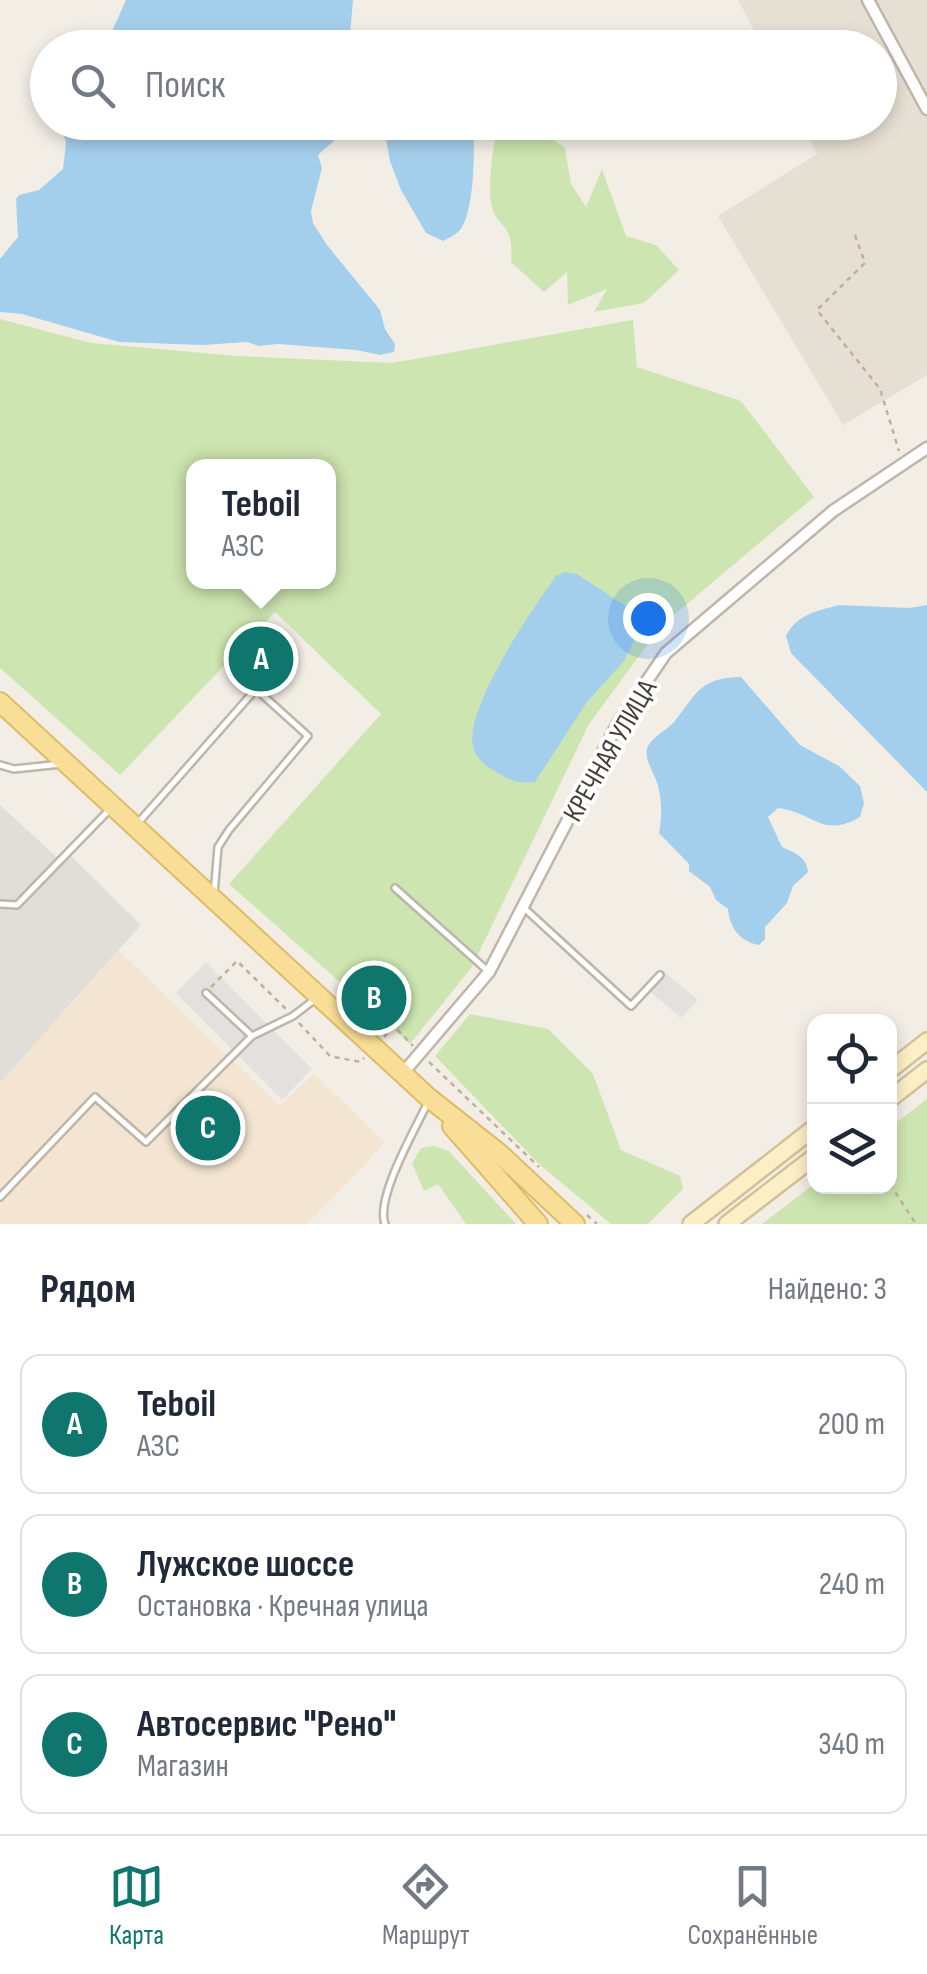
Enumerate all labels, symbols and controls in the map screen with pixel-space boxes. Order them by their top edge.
search box [30,30,897,140]
icon: search [65,58,120,113]
text: Поиск [145,63,225,108]
popup [186,459,336,589]
text: Teboil [222,482,300,527]
text: АЗС [222,527,265,566]
your location [623,593,674,644]
pin: A [228,622,294,696]
street label: КРЕЧНАЯ УЛИЦА [557,673,665,827]
pin: B [342,960,406,1036]
map controls [807,1014,897,1194]
button: locate [807,1014,897,1104]
pin: C [176,1090,240,1166]
button: layers [807,1104,897,1194]
text: Рядом [40,1264,136,1315]
text: Найдено: 3 [768,1270,887,1309]
text: Teboil [137,1382,216,1427]
text: A [67,1405,82,1444]
text: 200 m [818,1405,885,1444]
text: АЗС [137,1427,180,1466]
text: Лужское шоссе [137,1542,354,1587]
text: B [67,1565,82,1604]
text: 240 m [819,1565,885,1604]
text: Остановка · Кречная улица [137,1587,429,1626]
text: Автосервис "Рено" [137,1702,396,1747]
text: C [66,1725,83,1764]
text: 340 m [818,1725,885,1764]
text: Магазин [137,1747,229,1786]
tab: Карта [109,1859,164,1952]
tab: Маршрут [382,1859,470,1952]
tab: Сохранённые [687,1859,818,1952]

